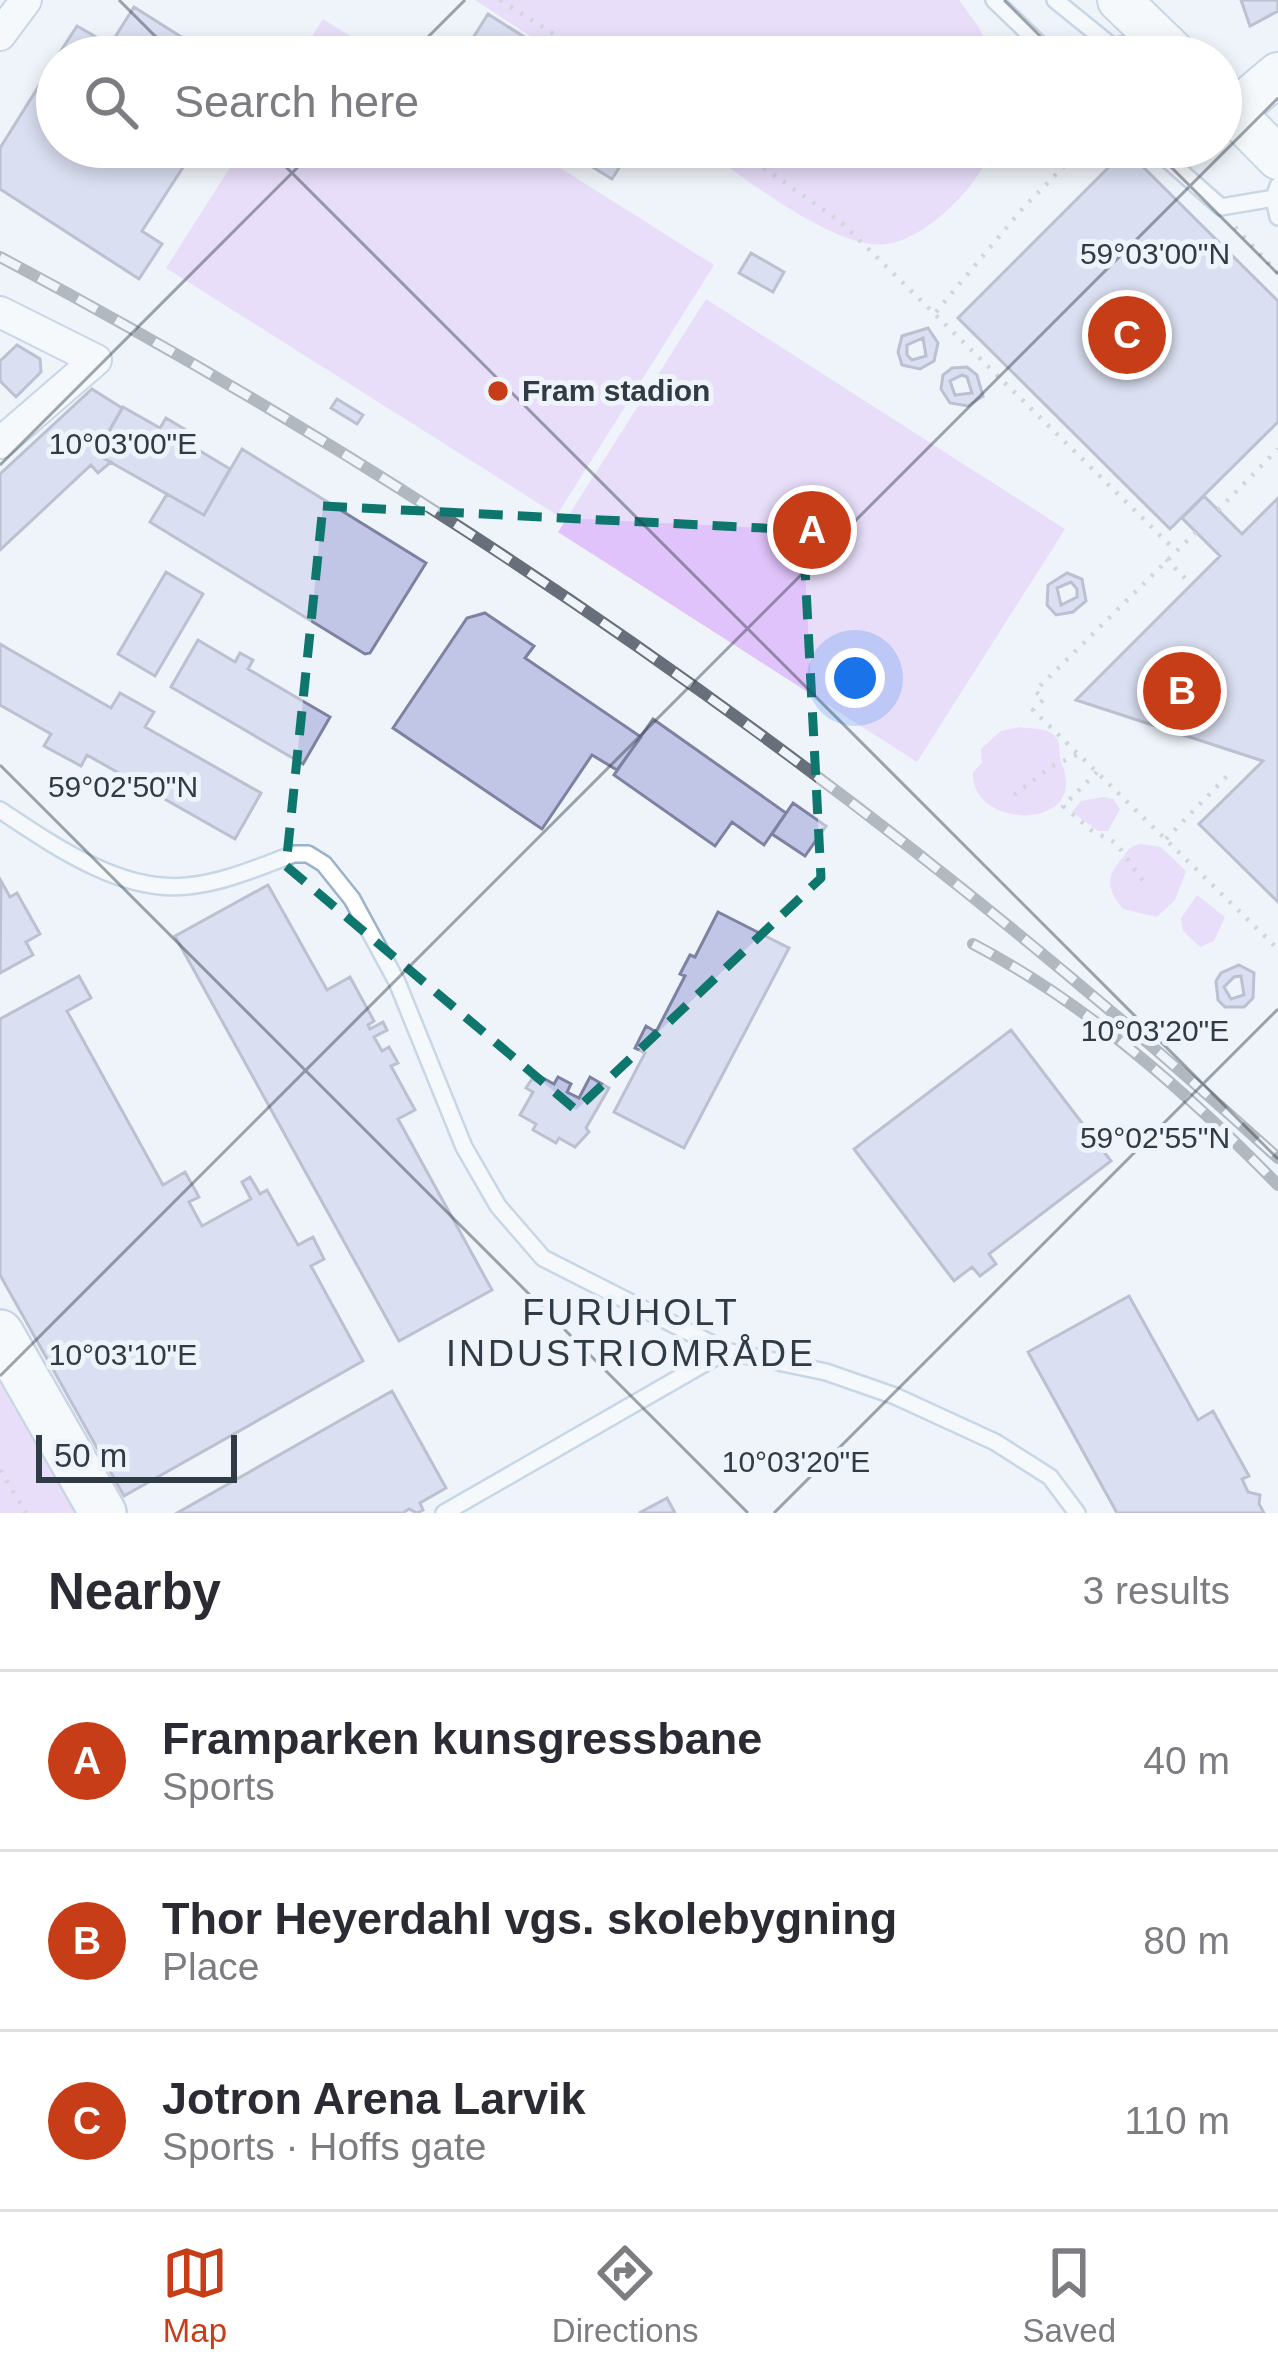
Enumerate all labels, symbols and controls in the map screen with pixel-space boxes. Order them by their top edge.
search box [36,36,1242,168]
icon: search [78,69,144,135]
text: Search here [174,76,419,127]
text: 59°03'00"N [1080,237,1230,270]
pin: C [1088,290,1166,380]
place label: Fram stadion [522,374,710,407]
marker: Fram stadion [485,378,511,404]
text: 10°03'00"E [49,427,197,460]
pin: A [773,485,851,575]
pin: B [1143,646,1221,736]
your location [825,648,885,708]
text: 59°02'50"N [48,770,198,803]
text: 10°03'20"E [1081,1014,1229,1047]
text: 59°02'55"N [1080,1121,1230,1154]
district label: FURUHOLT INDUSTRIOMRÅDE [446,1292,816,1374]
text: 10°03'10"E [49,1338,197,1371]
scale bar [36,1429,237,1482]
text: 50 m [54,1437,127,1474]
text: 10°03'20"E [722,1445,870,1478]
text: Nearby [48,1563,221,1620]
text: 3 results [1083,1569,1230,1612]
text: Framparken kunsgressbane [162,1713,762,1764]
text: A [73,1739,101,1782]
text: 40 m [1143,1739,1230,1782]
text: Sports [162,1765,275,1808]
text: Thor Heyerdahl vgs. skolebygning [162,1893,897,1944]
text: B [73,1919,101,1962]
text: 80 m [1143,1919,1230,1962]
text: Place [162,1945,260,1988]
text: Jotron Arena Larvik [162,2073,585,2124]
text: C [73,2099,101,2142]
text: 110 m [1125,2099,1230,2142]
text: Sports · Hoffs gate [162,2125,486,2168]
tab: Map [162,2240,228,2350]
tab: Directions [552,2240,699,2350]
tab: Saved [1022,2240,1116,2350]

